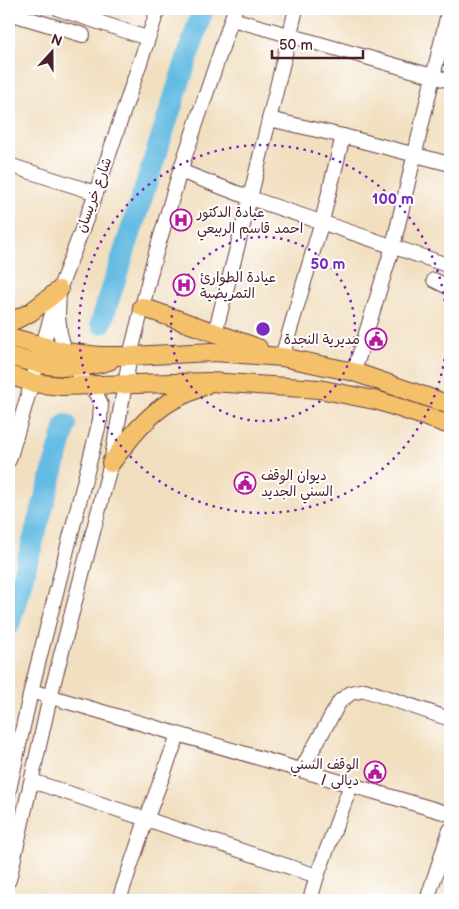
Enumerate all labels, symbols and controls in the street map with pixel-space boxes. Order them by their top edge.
north arrow [28,28,78,78]
scale bar [272,28,363,60]
text: N [49,31,64,50]
text: 50 m [279,36,313,55]
street label: شارع خريسان [73,155,116,235]
text: 100 m [372,190,414,209]
place label: عيادة الدكتور احمد قاسم الربيعي [196,204,303,241]
hospital icon: عيادة الدكتور احمد قاسم الربيعي [169,208,193,232]
text: 50 m [311,255,346,274]
place label: عيادة الطوارئ التمريضية [200,269,276,302]
hospital icon: عيادة الطوارئ التمريضية [172,273,196,297]
centre of rings [254,320,272,338]
public building icon: مديرية النجدة [364,327,388,351]
place label: مديرية النجدة [284,331,360,348]
place label: ديوان الوقف السني الجديد [261,467,333,504]
public building icon: ديوان الوقف السني الجديد [233,471,257,495]
place label: الوقف السني / ديالى [290,756,359,789]
public building icon: الوقف السني / ديالى [363,760,387,784]

